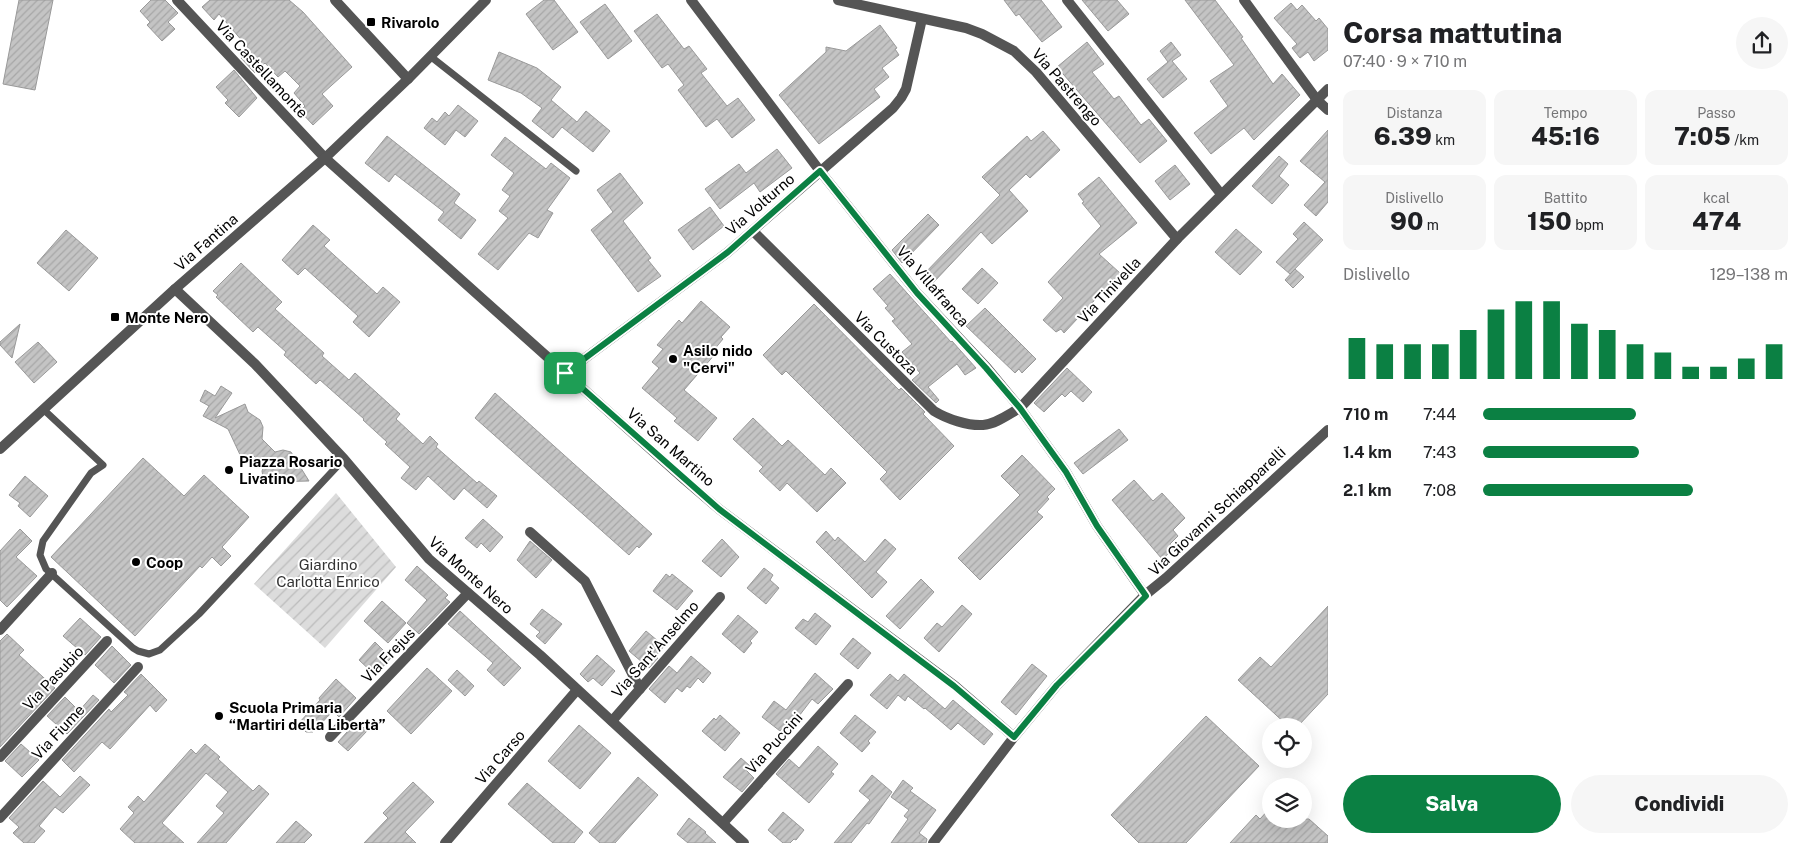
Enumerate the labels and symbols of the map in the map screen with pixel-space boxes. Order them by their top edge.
place label: Rivarolo [381,14,440,31]
marker: Rivarolo [365,16,377,28]
street label: Via Castellamonte [213,17,311,121]
street label: Via Pastrengo [1029,45,1105,129]
street label: Via Volturno [722,170,798,238]
street label: Via Fantina [171,210,241,274]
street label: Via Villafranca [893,242,973,330]
street label: Via Tinivella [1074,254,1144,326]
street label: Via Custoza [851,308,921,378]
place label: Monte Nero [125,309,209,326]
marker: Monte Nero [109,311,121,323]
place label: Asilo nido "Cervi" [683,342,753,376]
pin [544,352,586,394]
marker: Asilo nido "Cervi" [667,353,679,365]
street label: Via San Martino [624,404,718,490]
street label: Via Giovanni Schiapparelli [1145,443,1289,579]
place label: Piazza Rosario Livatino [239,453,343,487]
marker: Piazza Rosario Livatino [223,464,235,476]
street label: Via Monte Nero [425,533,517,617]
place label: Coop [146,554,183,571]
marker: Coop [130,556,142,568]
park label: Giardino Carlotta Enrico [276,556,380,590]
street label: Via Sant'Anselmo [608,597,702,701]
street label: Via Frejus [358,624,418,686]
street label: Via Pasubio [19,643,87,713]
place label: Scuola Primaria “Martiri della Libertà” [229,699,386,733]
street label: Via Fiume [28,701,88,763]
street label: Via Puccini [742,709,806,777]
marker: Scuola Primaria “Martiri della Libertà” [213,710,225,722]
street label: Via Carso [472,726,528,788]

